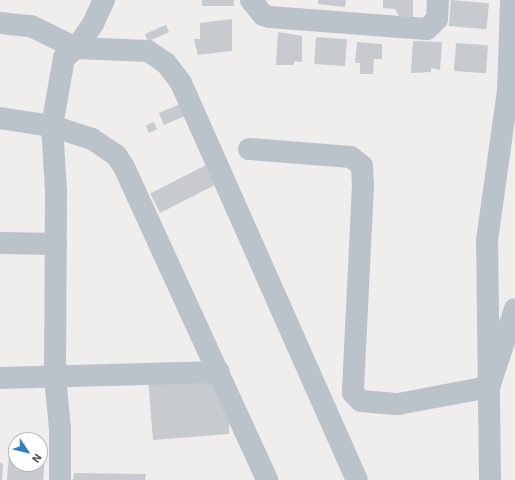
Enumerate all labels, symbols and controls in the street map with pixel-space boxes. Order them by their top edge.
north arrow [8,432,48,472]
text: N [30,452,45,466]

